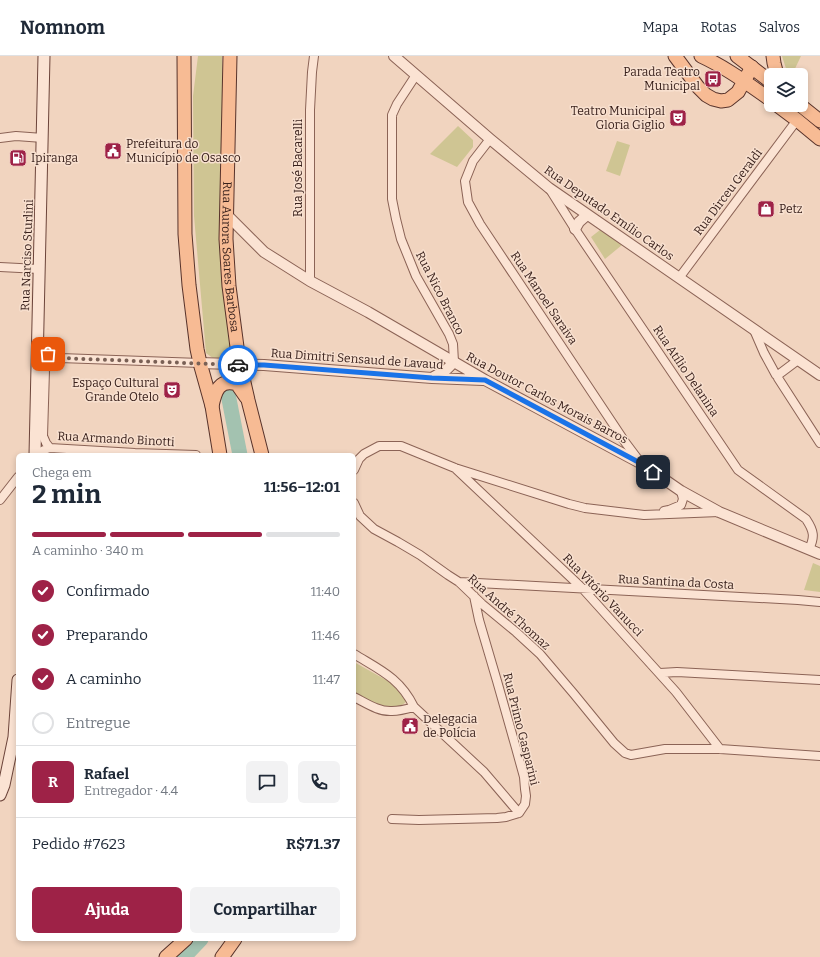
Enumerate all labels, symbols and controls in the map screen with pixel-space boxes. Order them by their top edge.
text: Nomnom [20,16,105,39]
text: Mapa [642,19,678,36]
text: Rotas [700,19,737,36]
text: Salvos [759,19,800,36]
place label: Parada Teatro Municipal [623,65,701,93]
map controls [764,68,808,112]
button: layers [764,68,808,112]
bus stop icon: Parada Teatro Municipal [703,69,723,89]
place label: Teatro Municipal Gloria Giglio [571,104,666,132]
theatre icon: Teatro Municipal Gloria Giglio [668,108,688,128]
street label: Rua José Bacarelli [291,119,305,217]
place label: Prefeitura do Município de Osasco [126,137,241,165]
public building icon: Prefeitura do Município de Osasco [103,141,123,161]
street label: Rua Dirceu Geraldi [691,146,765,238]
fuel station icon: Ipiranga [8,148,28,168]
place label: Ipiranga [31,151,79,165]
street label: Rua Deputado Emílio Carlos [541,163,677,263]
street label: Rua Aurora Soares Barbosa [219,181,242,333]
street label: Rua Narciso Sturlini [18,199,36,311]
shop icon: Petz [756,199,776,219]
place label: Petz [779,202,803,216]
street label: Rua Nico Branco [413,249,467,337]
street label: Rua Manoel Saraiva [508,249,581,347]
street label: Rua Atílio Delanina [650,323,722,420]
pin [31,337,65,371]
icon: bag [37,343,59,365]
courier [218,345,258,385]
street label: Rua Dimitri Sensaud de Lavaud [270,346,444,372]
street label: Rua Doutor Carlos Morais Barros [464,349,630,447]
icon: car [227,354,249,376]
place label: Espaço Cultural Grande Otelo [72,376,160,404]
theatre icon: Espaço Cultural Grande Otelo [162,380,182,400]
street label: Rua Armando Binotti [57,429,175,449]
pin [636,455,670,489]
icon: home [642,461,664,483]
text: Chega em [32,465,92,480]
text: 11:56–12:01 [264,478,340,496]
text: 2 min [32,479,101,510]
text: A caminho · 340 m [32,543,144,558]
street label: Rua Vitório Vanucci [560,551,646,639]
street label: Rua André Thomaz [465,571,553,653]
street label: Rua Santina da Costa [618,572,735,592]
icon: check [32,580,54,602]
text: Confirmado [66,582,150,600]
text: 11:40 [311,584,340,599]
icon: check [32,624,54,646]
text: Preparando [66,626,148,644]
text: 11:46 [311,628,340,643]
icon: check [32,668,54,690]
text: A caminho [66,670,142,688]
street label: Rua Primo Gasparini [500,671,542,787]
text: 11:47 [313,672,340,687]
place label: Delegacia de Polícia [423,712,478,740]
text: Entregue [66,714,130,732]
public building icon: Delegacia de Polícia [400,716,420,736]
button: chat [246,761,288,803]
button: phone [298,761,340,803]
text: Rafael [84,765,129,783]
text: R [48,773,58,791]
text: Entregador · 4.4 [84,783,178,798]
text: Pedido #7623 [32,835,126,853]
text: R$71.37 [286,835,340,853]
button: Ajuda [32,887,182,933]
button: Compartilhar [190,887,340,933]

